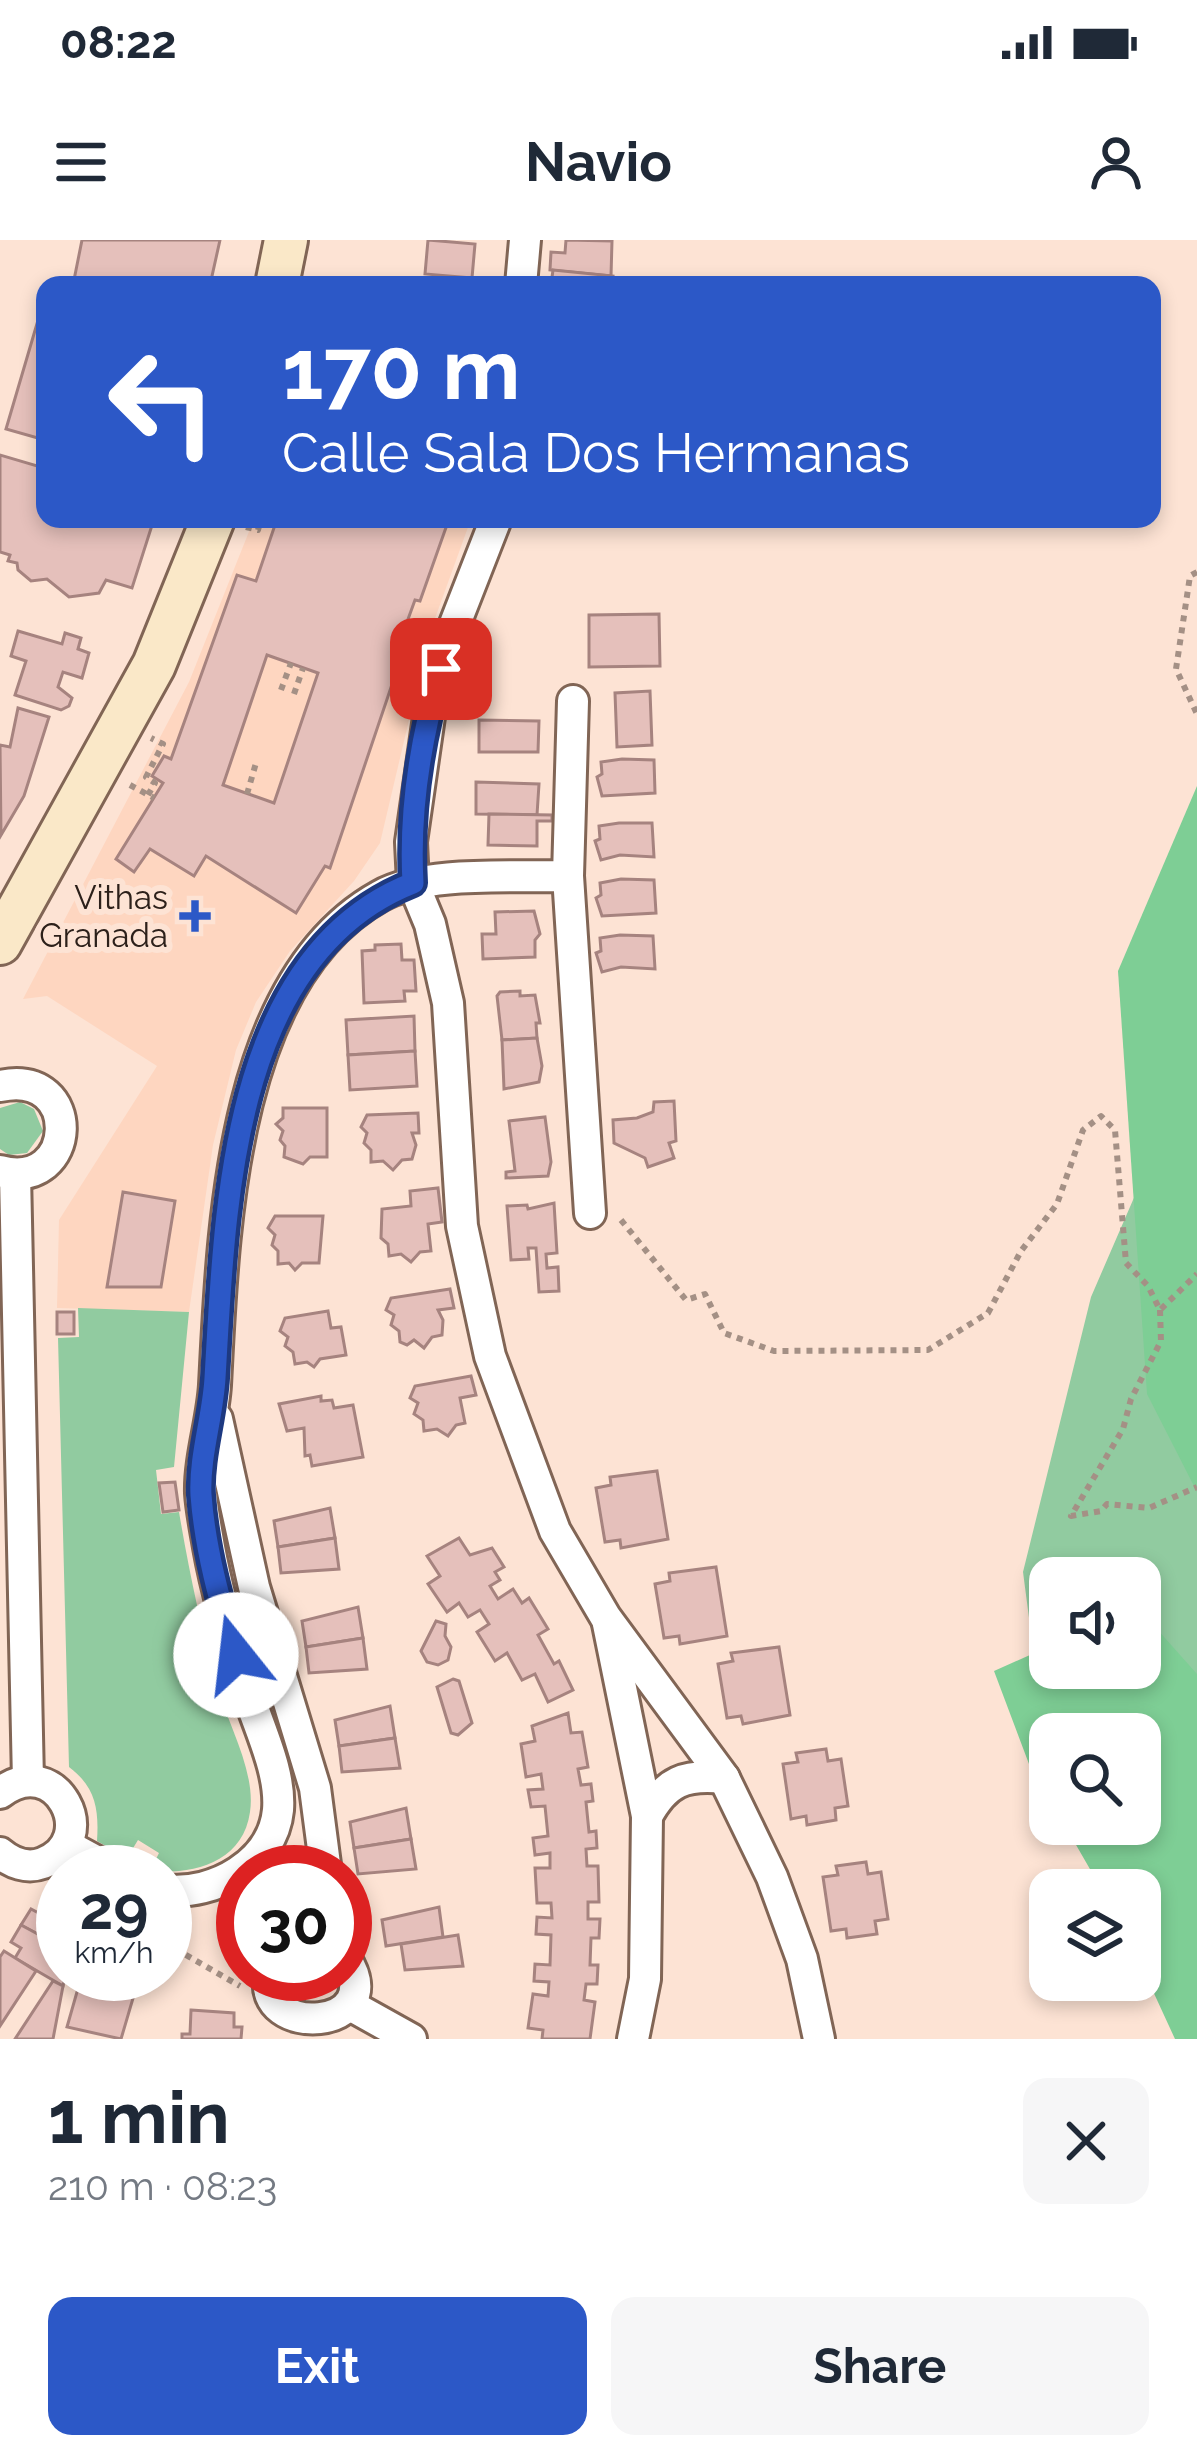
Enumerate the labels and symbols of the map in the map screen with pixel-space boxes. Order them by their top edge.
pin [390,618,492,720]
place label: Vithas Granada [39,878,168,955]
marker: Vithas Granada [179,900,211,932]
position arrow [173,1592,299,1718]
speed limit sign: 30 [216,1845,372,2001]

